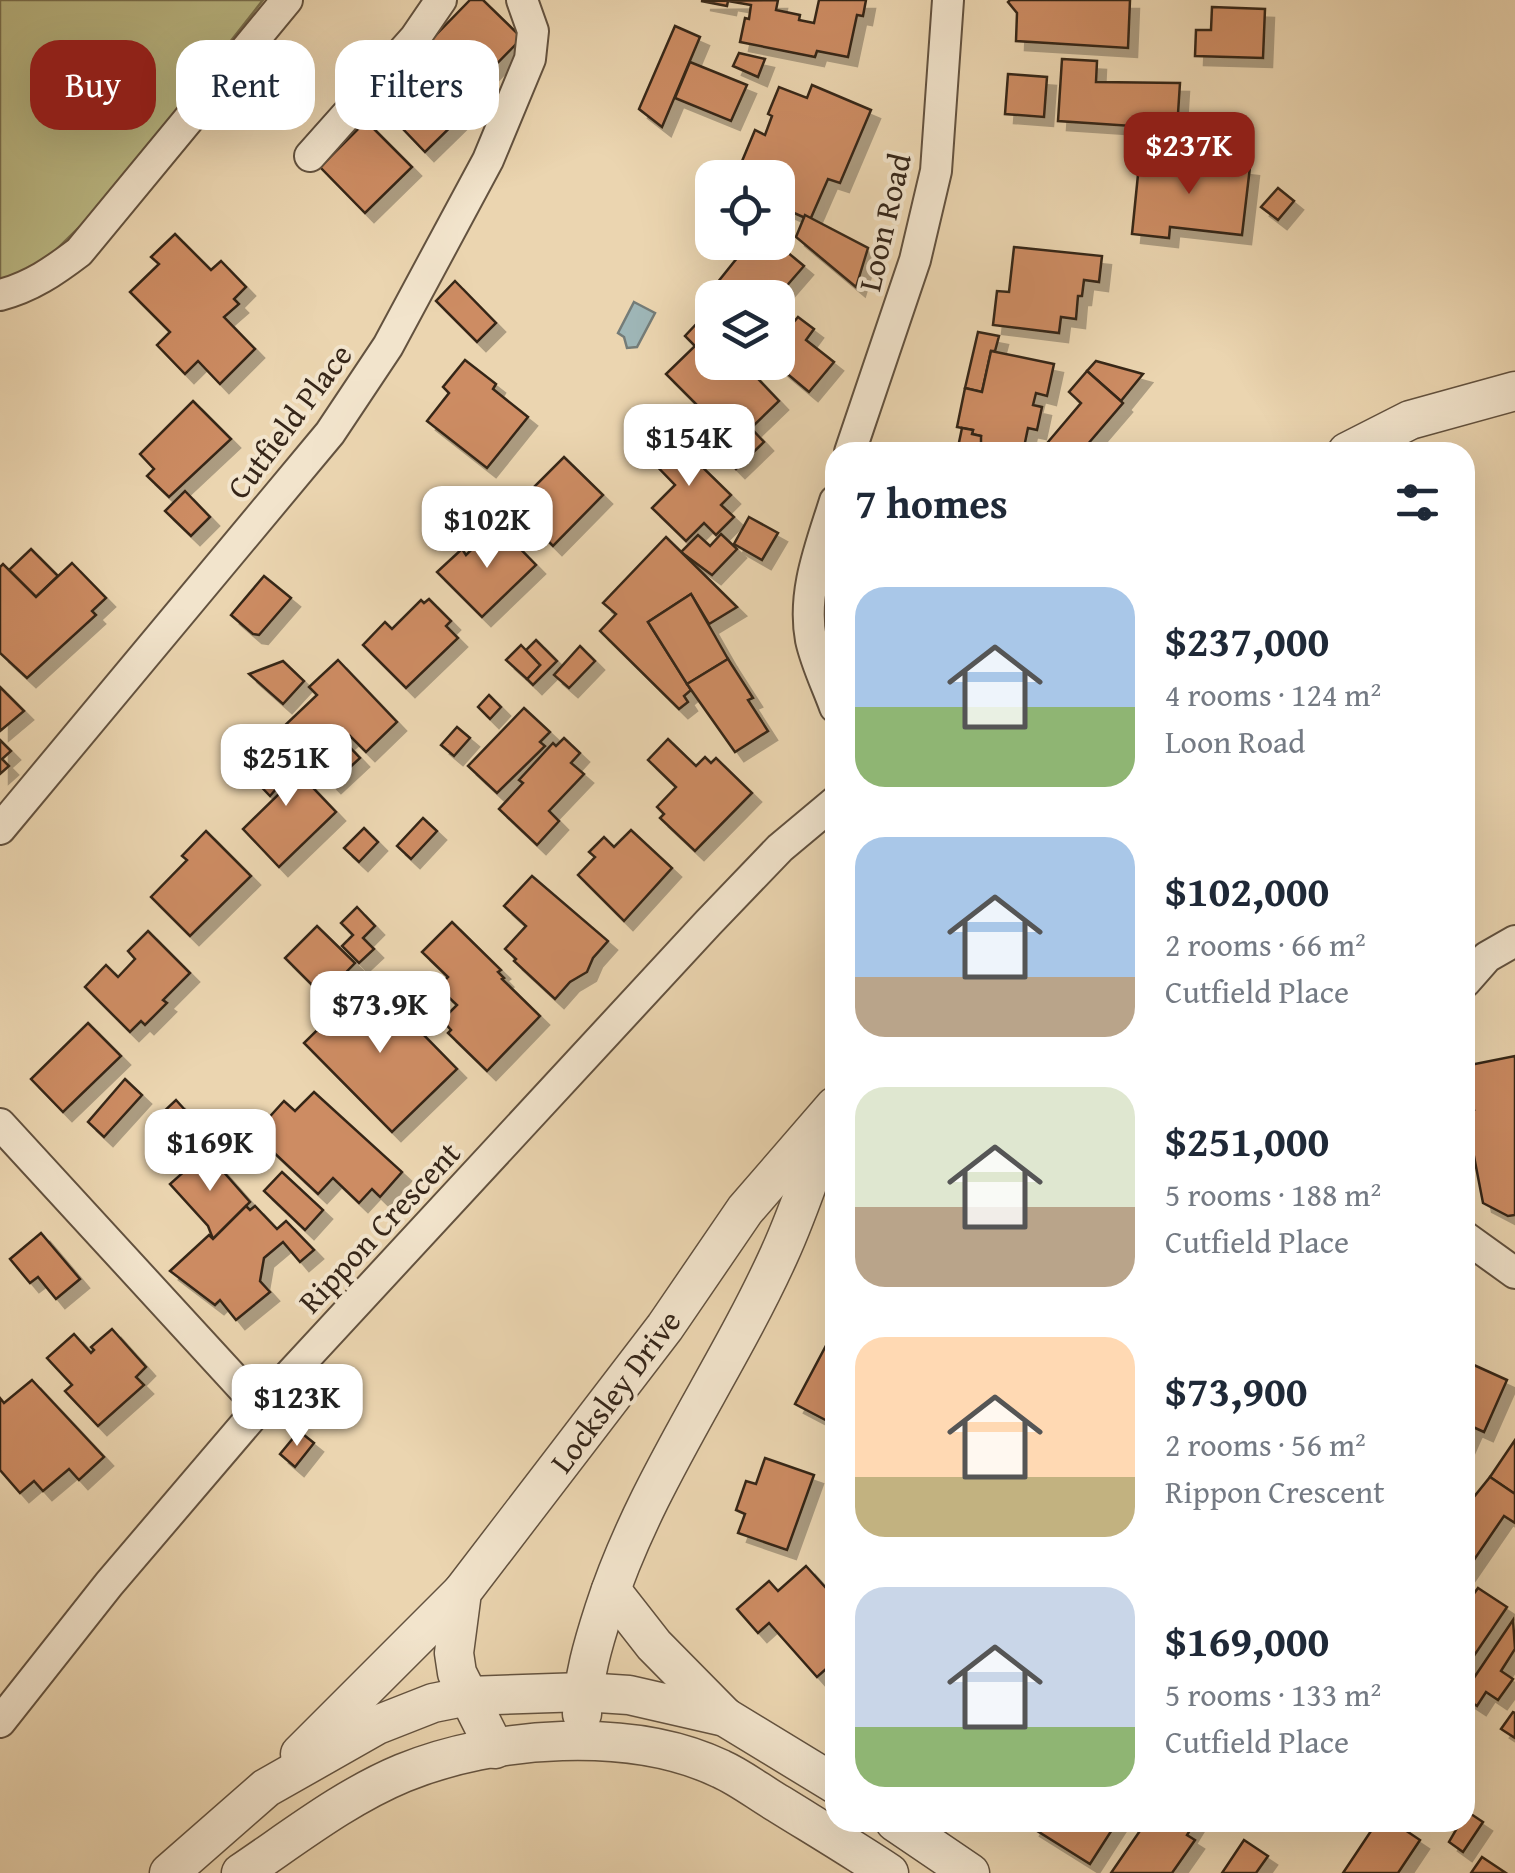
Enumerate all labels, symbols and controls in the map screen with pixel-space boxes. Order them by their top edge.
chip: Buy [30,40,156,130]
chip: Rent [176,40,315,130]
chip: Filters [335,40,499,130]
pin: $237K [1119,112,1259,197]
text: $237K [1146,121,1232,168]
street label: Loon Road [845,148,923,296]
map controls [695,160,795,380]
button: locate [695,160,795,260]
button: layers [695,280,795,380]
street label: Cutfield Place [215,333,363,509]
pin: $154K [619,404,759,489]
text: $154K [646,413,732,460]
text: 7 homes [855,472,1008,533]
icon: filters [1390,475,1445,530]
pin: $102K [417,486,557,571]
text: $102K [444,495,530,542]
text: $237,000 [1165,610,1329,671]
icon: home [935,627,1055,747]
text: 4 rooms · 124 m² [1165,671,1381,718]
text: Loon Road [1165,718,1305,765]
pin: $251K [216,724,356,809]
text: $251K [243,733,329,780]
text: $102,000 [1165,860,1329,921]
icon: home [935,877,1055,997]
text: 2 rooms · 66 m² [1165,921,1366,968]
text: Cutfield Place [1165,968,1349,1015]
pin: $73.9K [299,971,461,1056]
text: $73.9K [332,980,428,1027]
pin: $169K [140,1109,280,1194]
text: $251,000 [1165,1110,1329,1171]
text: $169K [167,1118,253,1165]
icon: home [935,1127,1055,1247]
street label: Rippon Crescent [287,1131,471,1323]
text: 5 rooms · 188 m² [1165,1171,1381,1218]
text: Cutfield Place [1165,1218,1349,1265]
street label: Locksley Drive [538,1300,692,1482]
text: $73,900 [1165,1360,1307,1421]
pin: $123K [227,1364,367,1449]
text: $123K [254,1373,340,1420]
icon: home [935,1377,1055,1497]
text: 2 rooms · 56 m² [1165,1421,1366,1468]
text: Rippon Crescent [1165,1468,1385,1515]
text: $169,000 [1165,1610,1329,1671]
icon: home [935,1627,1055,1747]
text: 5 rooms · 133 m² [1165,1671,1381,1718]
text: Cutfield Place [1165,1718,1349,1765]

